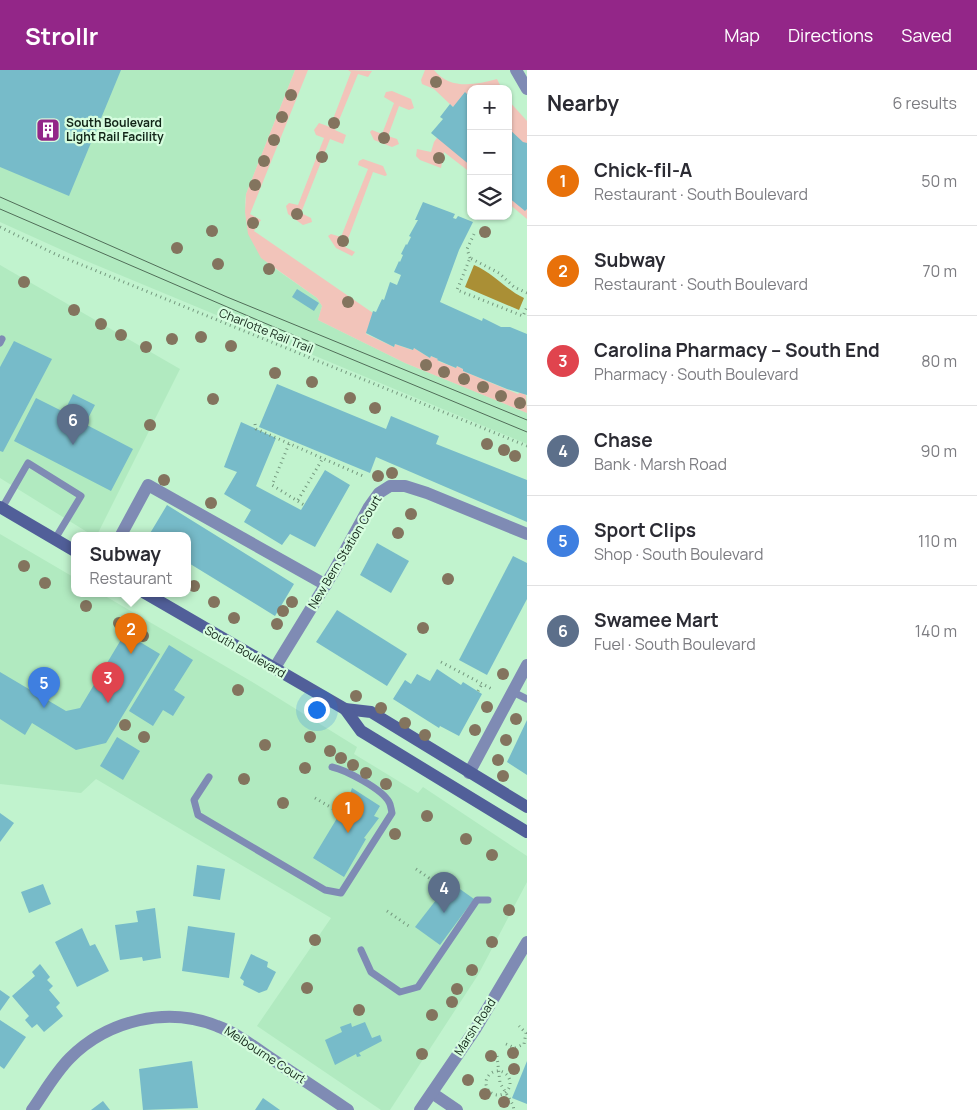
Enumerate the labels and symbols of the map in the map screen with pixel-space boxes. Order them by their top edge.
place label: South Boulevard Light Rail Facility [66,114,164,145]
building icon: South Boulevard Light Rail Facility [35,117,61,143]
street label: Charlotte Rail Trail [217,304,316,357]
pin: 6 [57,404,89,445]
street label: New Bern Station Court [304,492,385,612]
pin: 2 [115,613,147,654]
street label: South Boulevard [202,621,289,682]
pin: 3 [92,662,124,703]
pin: 5 [28,667,60,708]
your location [304,697,330,723]
pin: 1 [332,792,364,833]
pin: 4 [428,872,460,913]
street label: Marsh Road [450,995,499,1059]
street label: Melbourne Court [221,1022,309,1087]

